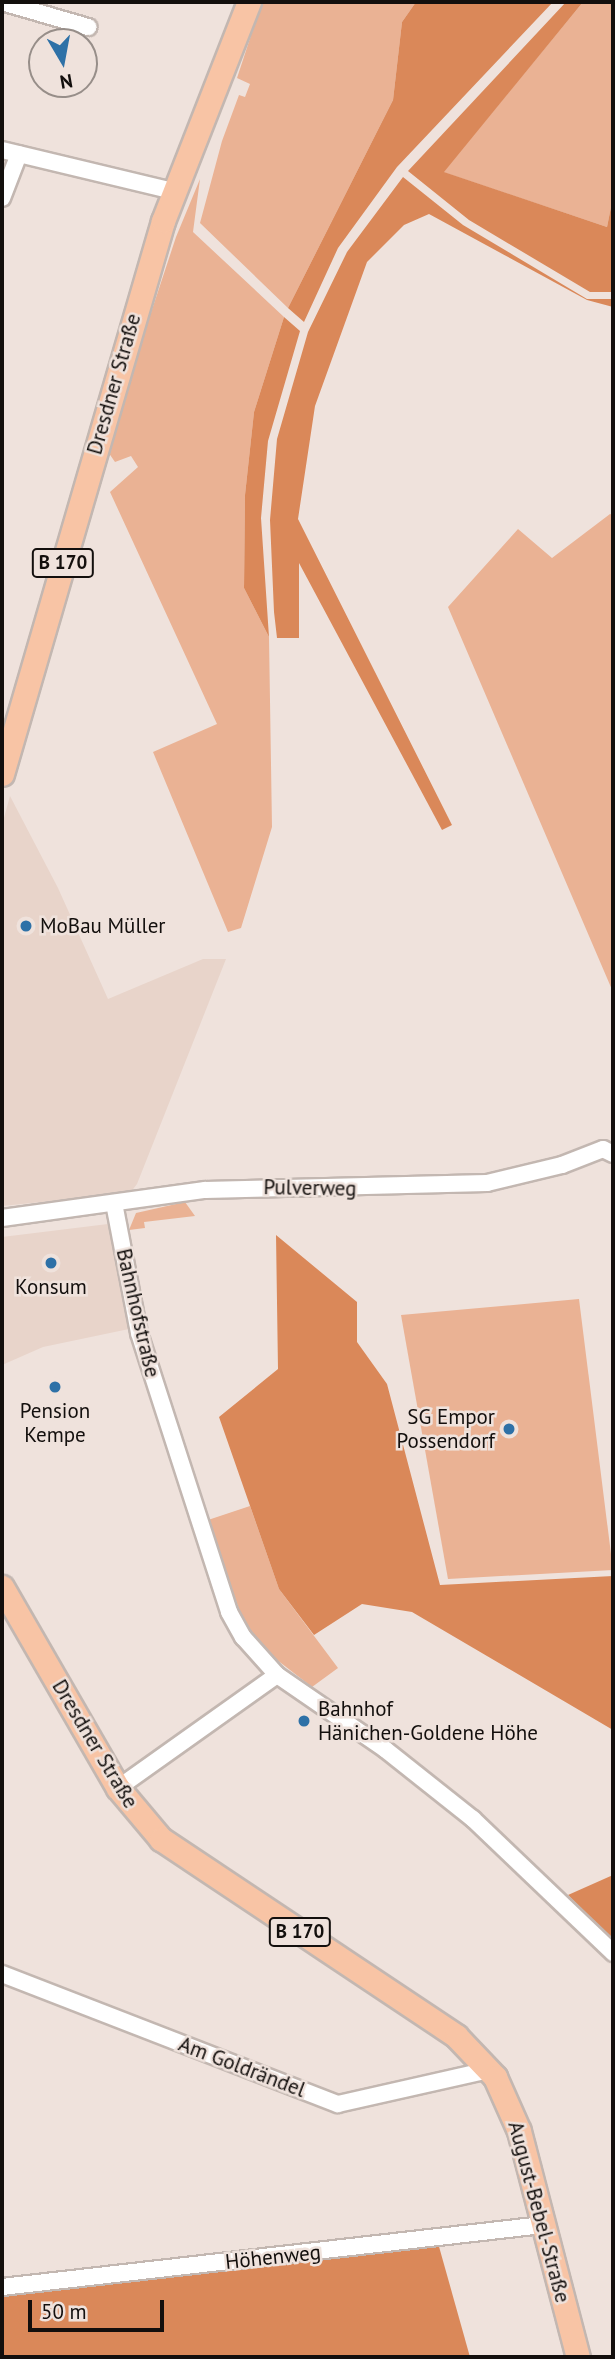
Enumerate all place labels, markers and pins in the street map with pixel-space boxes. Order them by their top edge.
place label: MoBau Müller [40,913,165,939]
marker: MoBau Müller [18,918,34,934]
marker: Konsum [43,1255,59,1271]
place label: Konsum [15,1274,87,1300]
marker: Pension Kempe [47,1379,63,1395]
place label: Pension Kempe [20,1398,90,1448]
place label: SG Empor Possendorf [397,1404,495,1454]
marker: SG Empor Possendorf [501,1421,517,1437]
place label: Bahnhof Hänichen-Goldene Höhe [318,1696,538,1746]
marker: Bahnhof Hänichen-Goldene Höhe [296,1713,312,1729]

